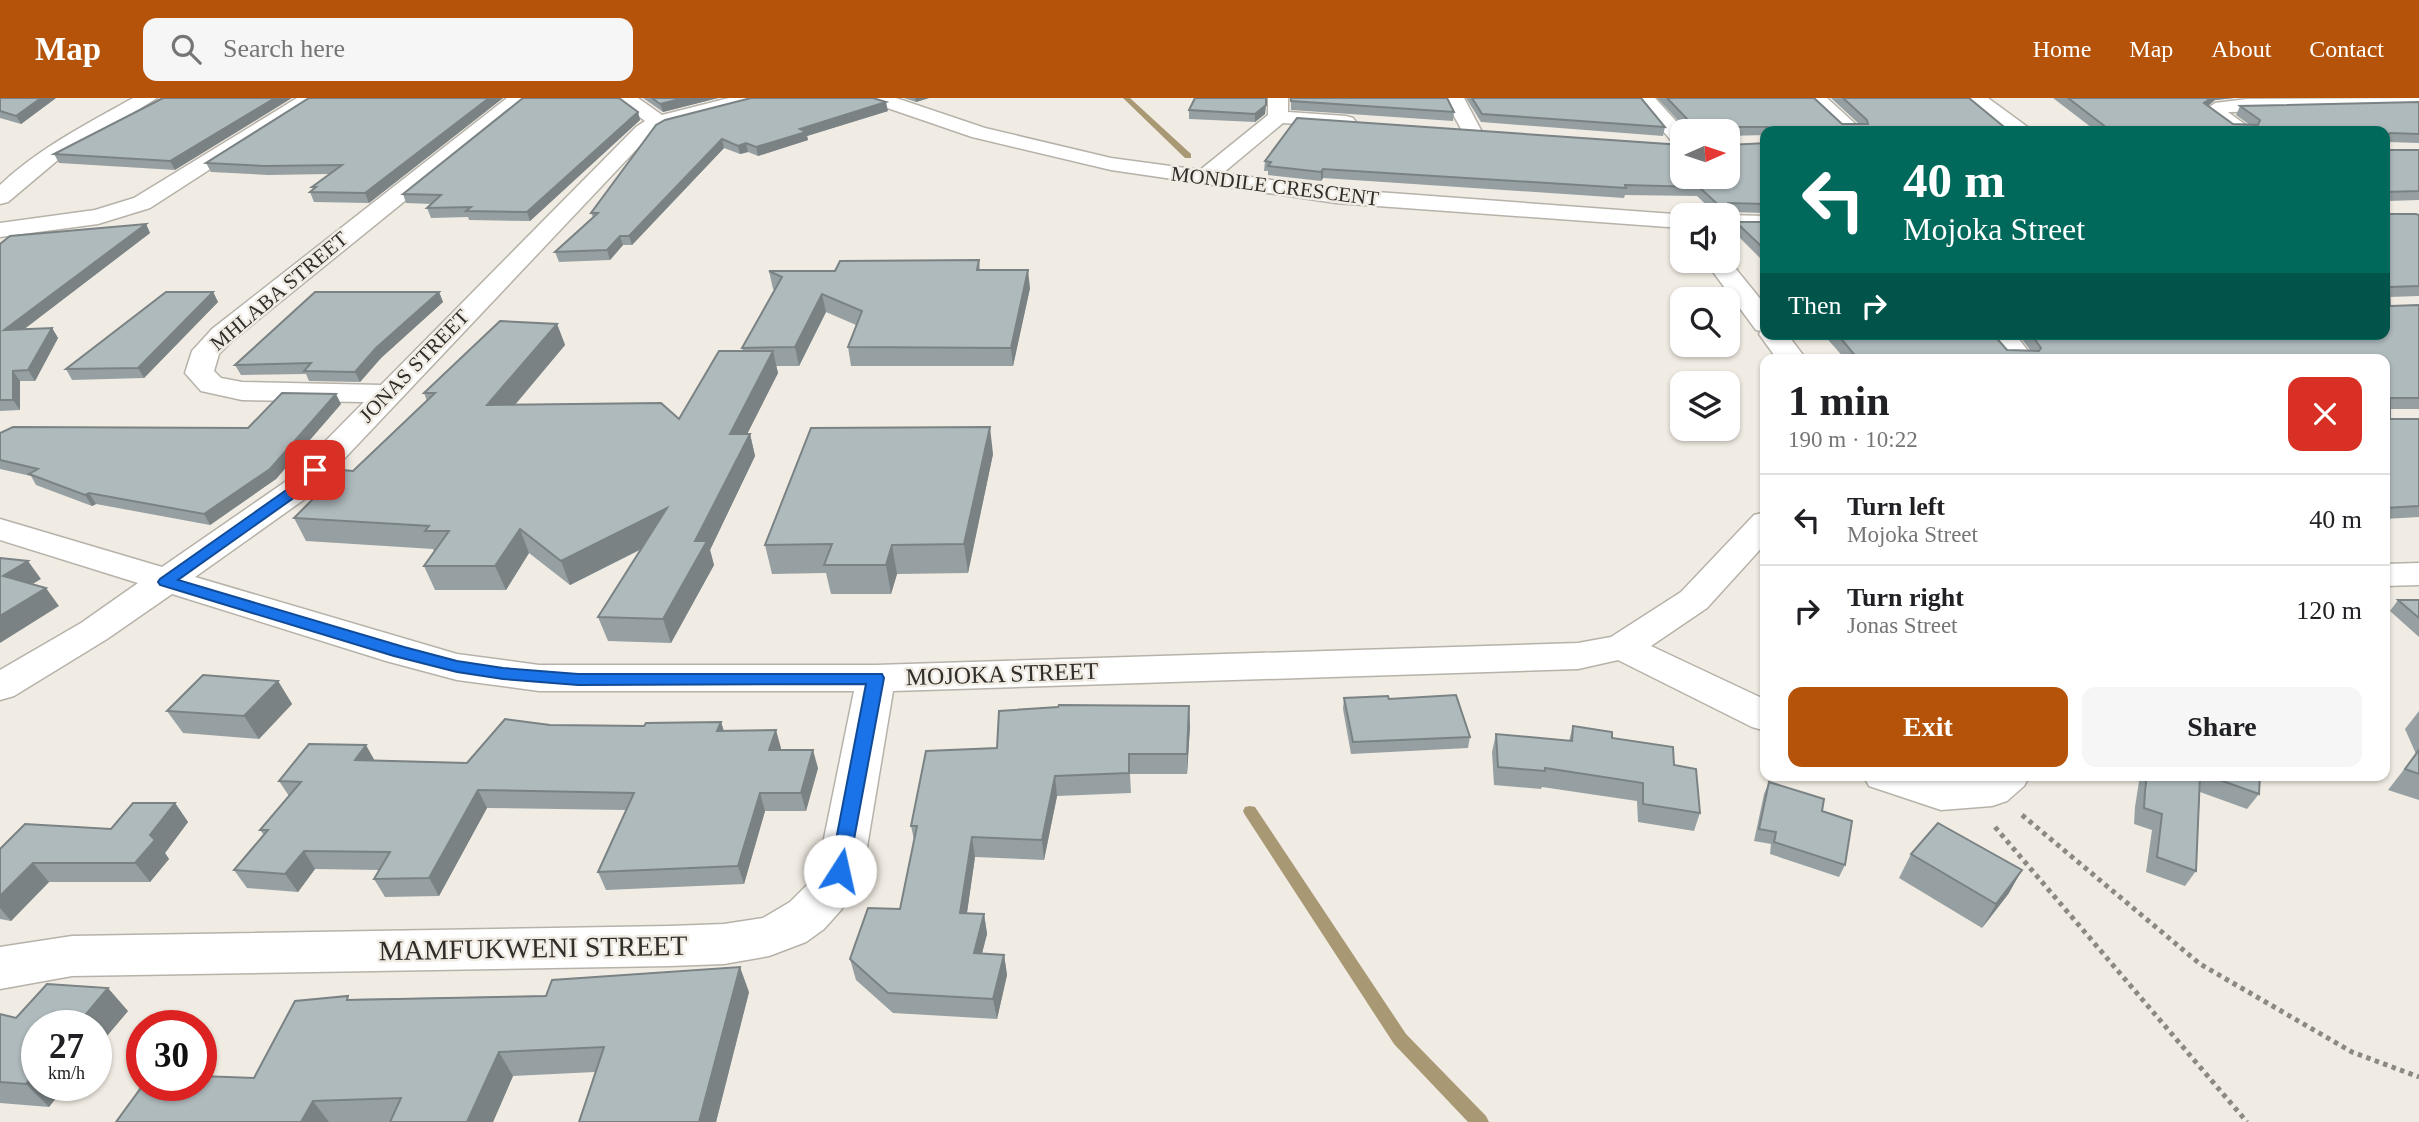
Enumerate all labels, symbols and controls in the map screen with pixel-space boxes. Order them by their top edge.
search box [143,18,633,81]
icon: search [167,30,205,68]
text: Map [35,31,101,67]
text: Search here [223,34,345,63]
text: Home [2033,36,2091,62]
text: Map [2129,36,2173,62]
text: About [2211,36,2271,62]
text: Contact [2309,36,2384,62]
north arrow [1670,119,1740,189]
map controls [1670,119,1740,441]
text: 40 m [1903,153,2005,208]
icon: left [1788,154,1879,245]
street label: MONDILE CRESCENT [1170,161,1381,211]
button: sound [1670,203,1740,273]
text: Mojoka Street [1903,211,2085,247]
street label: MHLABA STREET [205,226,353,356]
button: search [1670,287,1740,357]
icon: right [1855,287,1893,325]
text: Then [1788,291,1841,320]
street label: JONAS STREET [354,304,474,427]
button: layers [1670,371,1740,441]
button: close [2288,377,2362,451]
text: 1 min [1788,378,1890,424]
text: 190 m · 10:22 [1788,427,1918,452]
pin [285,440,345,500]
icon: arrive [296,451,334,489]
text: Turn left [1847,492,1945,521]
icon: left [1788,501,1826,539]
text: 40 m [2309,505,2362,534]
text: Mojoka Street [1847,522,1978,547]
text: Turn right [1847,583,1964,612]
icon: right [1788,592,1826,630]
text: 120 m [2296,596,2362,625]
text: Jonas Street [1847,613,1958,638]
street label: MOJOKA STREET [905,658,1099,690]
button: Exit [1788,687,2068,767]
button: Share [2082,687,2362,767]
position arrow [803,834,877,908]
street label: MAMFUKWENI STREET [378,930,688,966]
speed limit sign: 30 [126,1010,217,1101]
text: 27 [49,1027,84,1066]
text: km/h [48,1063,85,1083]

